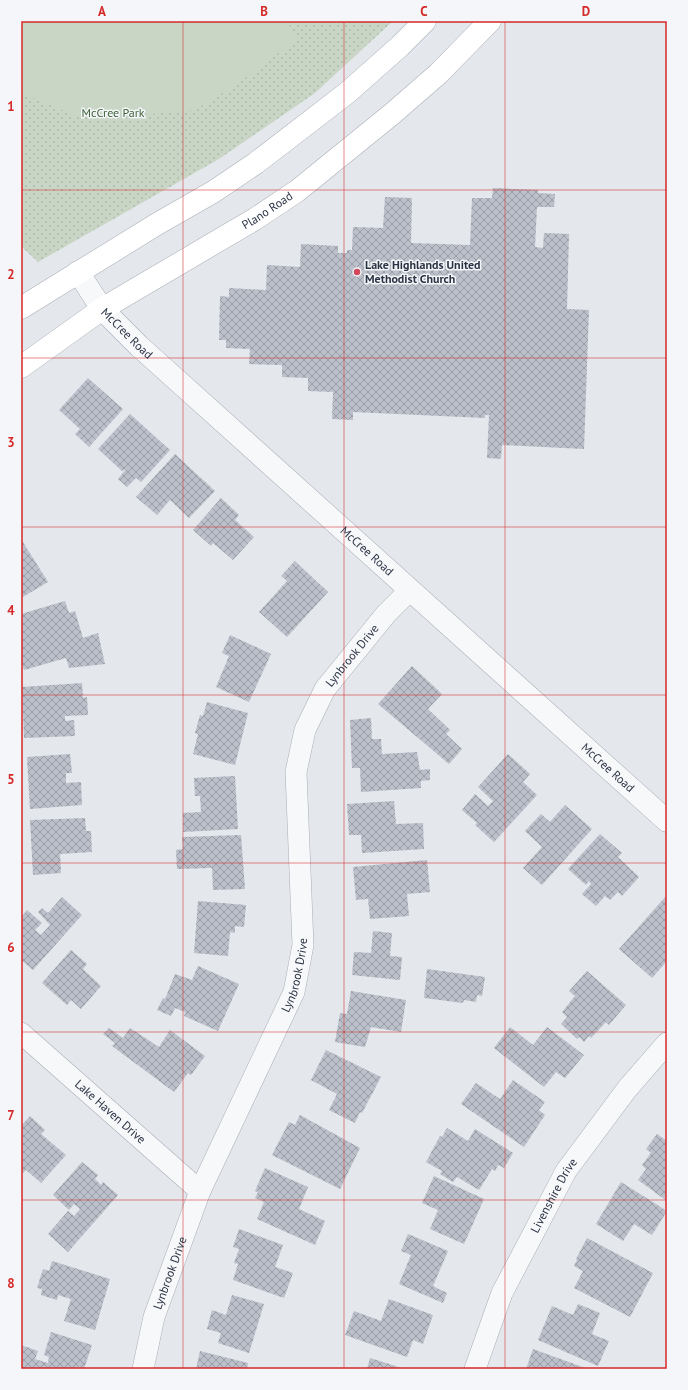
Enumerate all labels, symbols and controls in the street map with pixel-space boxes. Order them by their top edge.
text: A [98,3,106,20]
text: B [260,3,268,20]
text: C [420,3,428,20]
text: D [582,3,590,20]
text: 1 [7,98,15,115]
park label: McCree Park [82,105,145,120]
street label: Plano Road [239,188,295,232]
place label: Lake Highlands United Methodist Church [365,257,481,286]
text: 2 [7,266,15,283]
marker: Lake Highlands United Methodist Church [352,267,362,277]
street label: McCree Road [98,305,156,362]
text: 3 [7,434,15,451]
street label: McCree Road [338,523,397,578]
text: 4 [7,602,15,619]
street label: Lynbrook Drive [322,621,382,690]
street label: McCree Road [578,740,638,795]
text: 5 [7,771,15,788]
street label: Lynbrook Drive [278,938,310,1014]
text: 6 [7,939,15,956]
street label: Lake Haven Drive [72,1076,149,1147]
text: 7 [7,1107,15,1124]
street label: Livenshire Drive [527,1155,580,1235]
street label: Lynbrook Drive [149,1234,190,1311]
text: 8 [7,1275,15,1292]

